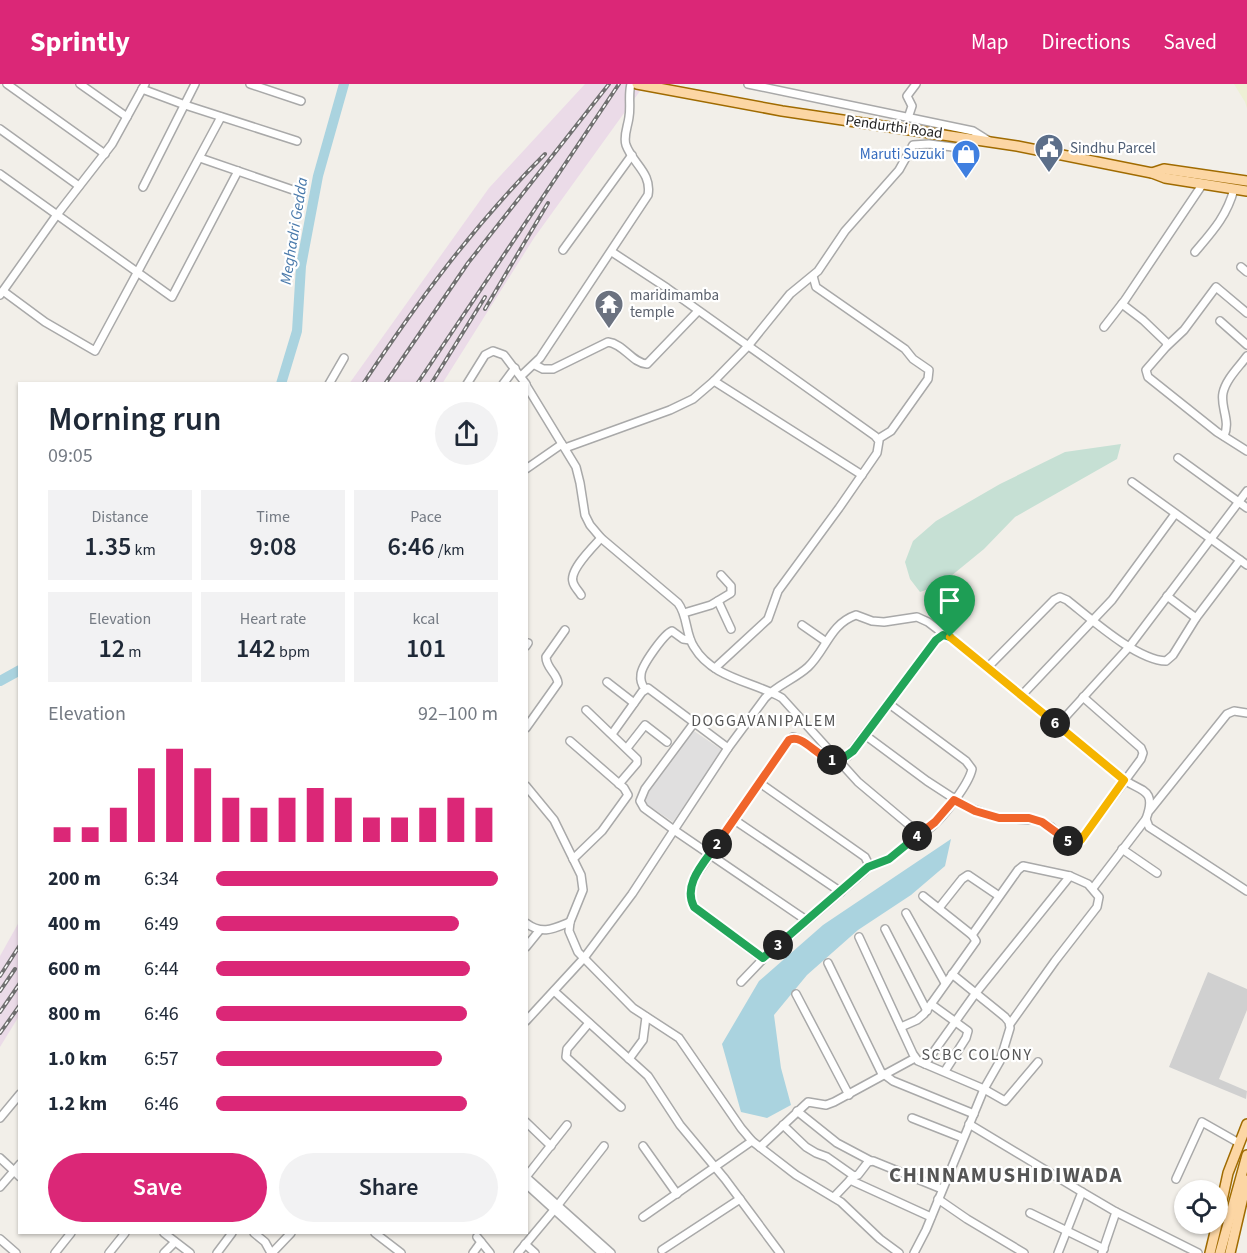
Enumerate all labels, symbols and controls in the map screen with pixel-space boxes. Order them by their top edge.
text: Sprintly [30,22,130,62]
text: Map [971,27,1009,57]
text: Directions [1042,27,1130,57]
text: Saved [1163,27,1217,57]
street label: Pendurthi Road [844,110,944,144]
public building icon: Sindhu Parcel [1033,132,1065,174]
shop icon: Maruti Suzuki [950,138,982,180]
place label: Sindhu Parcel [1070,138,1156,159]
place label: Maruti Suzuki [860,144,945,165]
water label: Meghadri Gedda [275,175,313,286]
place label: maridimamba temple [630,285,719,323]
temple icon: maridimamba temple [593,288,625,330]
text: Morning run [48,396,222,443]
button: share [435,402,498,465]
text: 09:05 [48,442,93,470]
text: Distance [92,506,148,528]
text: Time [256,506,290,528]
text: Pace [410,506,442,528]
text: 1.35 [84,528,131,565]
text: 9:08 [249,528,297,565]
text: 6:46 [387,528,435,565]
text: km [131,539,156,561]
text: /km [435,539,465,561]
pin [924,575,975,637]
icon: arrive [933,584,966,617]
text: Elevation [89,608,151,630]
text: Heart rate [240,608,306,630]
text: kcal [413,608,439,630]
text: 12 [98,630,125,667]
text: 142 [236,630,276,667]
text: 101 [406,630,446,667]
text: m [125,641,142,663]
text: bpm [276,641,310,663]
text: Elevation [48,700,126,728]
text: 92–100 m [418,700,498,728]
pin: 6 [1040,708,1070,738]
district label: DOGGAVANIPALEM [691,710,837,732]
text: 6 [1051,712,1059,734]
pin: 1 [817,745,847,775]
text: 1 [828,749,836,771]
pin: 4 [902,821,932,851]
text: 4 [913,825,921,847]
pin: 5 [1053,826,1083,856]
pin: 2 [702,829,732,859]
text: 5 [1064,830,1072,852]
text: 2 [713,833,721,855]
text: 200 m [48,865,101,893]
text: 6:34 [144,865,179,893]
text: 400 m [48,910,101,938]
text: 6:49 [144,910,179,938]
pin: 3 [763,930,793,960]
text: 3 [774,934,782,956]
text: 600 m [48,955,101,983]
text: 6:44 [144,955,179,983]
text: 800 m [48,1000,101,1028]
text: 6:46 [144,1000,179,1028]
district label: SCBC COLONY [921,1044,1033,1066]
text: 1.0 km [48,1045,107,1073]
text: 6:57 [144,1045,179,1073]
text: 1.2 km [48,1090,107,1118]
text: 6:46 [144,1090,179,1118]
button: Save [48,1153,267,1222]
button: Share [279,1153,498,1222]
district label: CHINNAMUSHIDIWADA [889,1160,1123,1190]
map controls [1174,1180,1228,1234]
button: locate [1174,1180,1228,1234]

